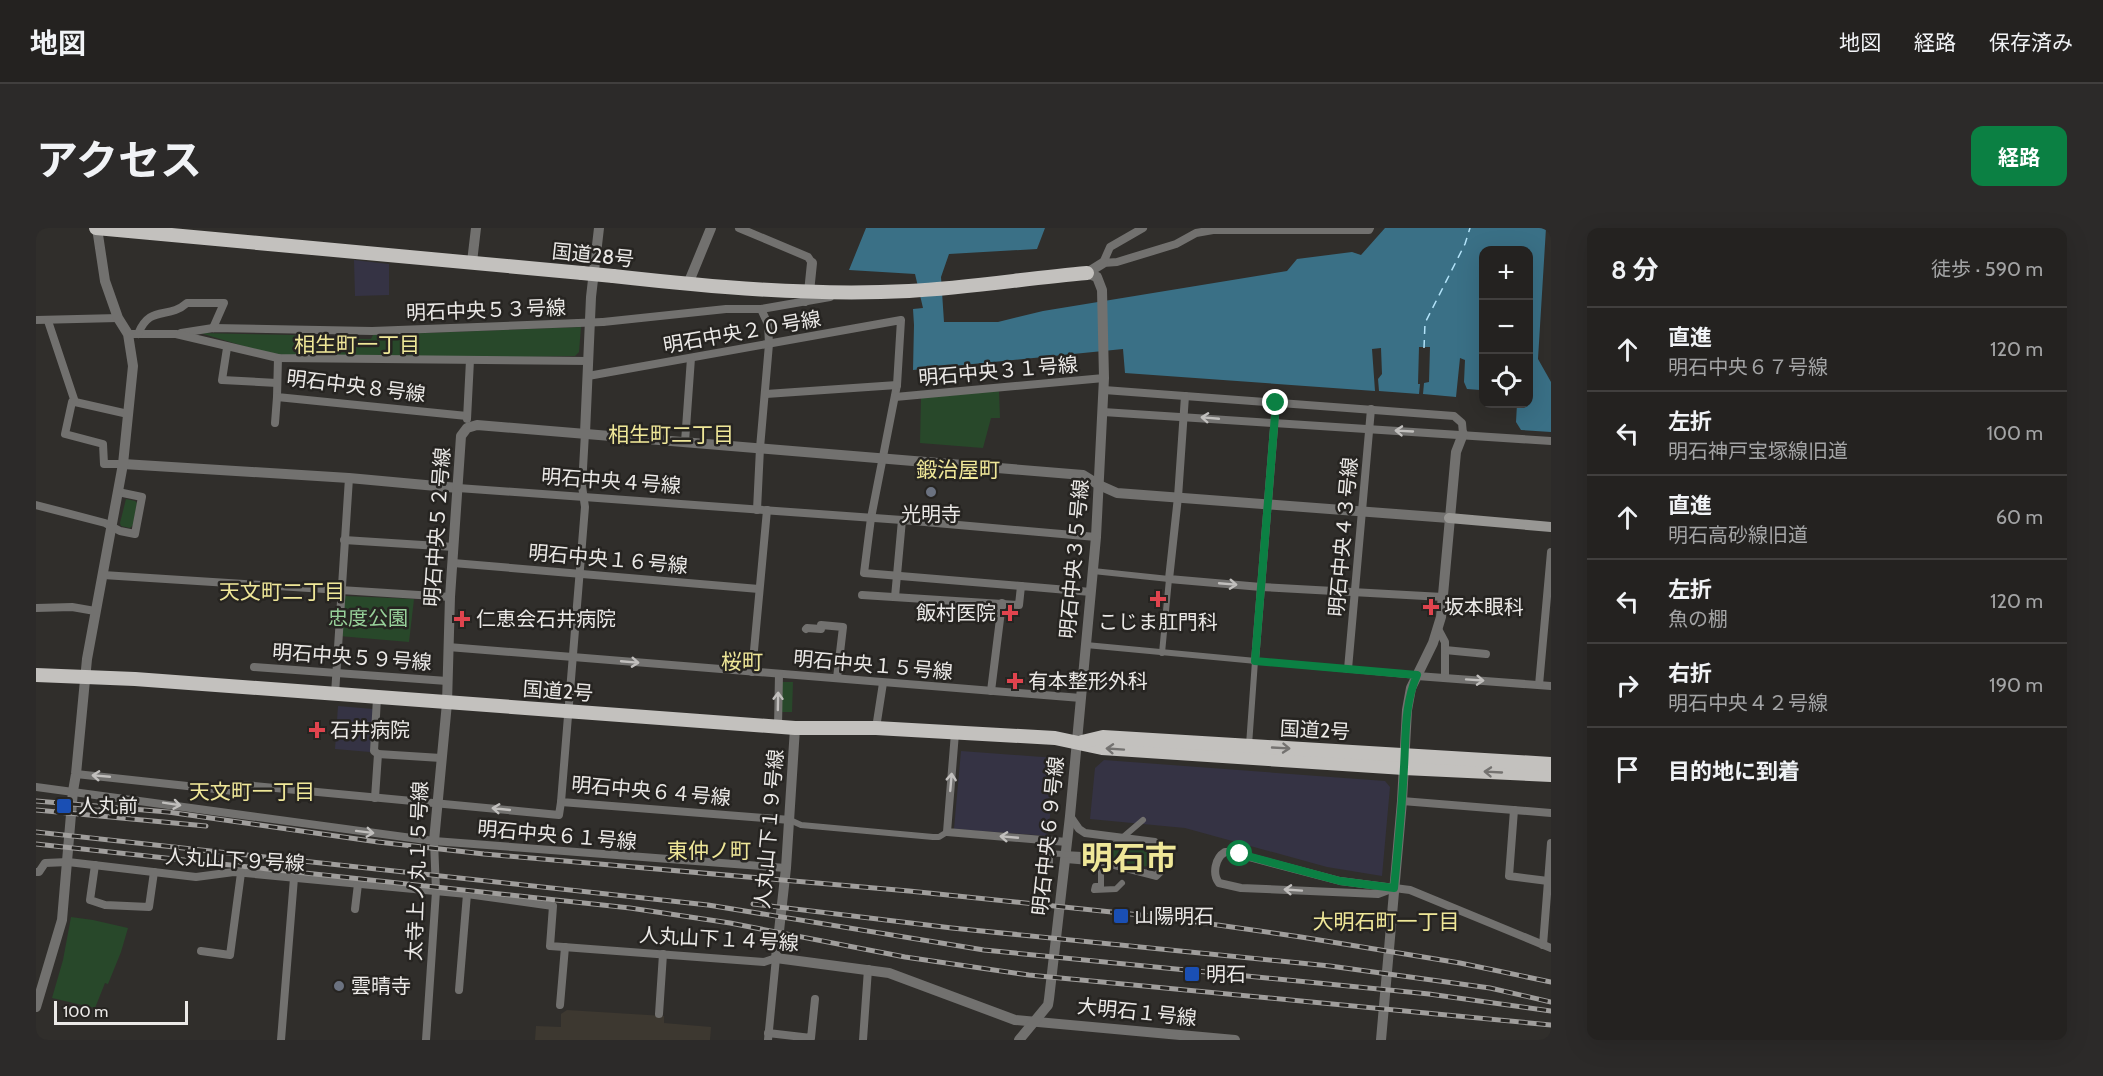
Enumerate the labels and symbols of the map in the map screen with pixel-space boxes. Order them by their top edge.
street label: 国道28号 [551,239,635,271]
street label: 明石中央５３号線 [406,295,566,325]
street label: 明石中央２０号線 [661,306,823,358]
district label: 相生町一丁目 [294,332,420,357]
street label: 明石中央３１号線 [917,352,1079,390]
street label: 明石中央８号線 [285,366,427,406]
route end [1262,389,1288,415]
one-way arrow [1200,412,1220,423]
district label: 相生町二丁目 [608,422,734,447]
one-way arrow [1395,426,1415,437]
street label: 明石中央５２号線 [419,446,455,608]
street label: 明石中央４３号線 [1324,456,1362,618]
district label: 鍛治屋町 [916,457,1000,482]
street label: 明石中央４号線 [540,464,682,498]
street label: 明石中央３５号線 [1055,478,1093,640]
marker: 光明寺 [924,485,938,499]
place label: 光明寺 [901,502,961,526]
street label: 明石中央１６号線 [527,540,689,578]
district label: 天文町二丁目 [219,579,345,604]
one-way arrow [1217,579,1237,590]
marker: こじま肛門科 [1149,590,1167,608]
place label: 坂本眼科 [1444,595,1524,619]
marker: 坂本眼科 [1422,598,1440,616]
place label: 飯村医院 [916,601,996,625]
marker: 飯村医院 [1001,604,1019,622]
park label: 忠度公園 [328,606,408,630]
place label: 仁恵会石井病院 [476,607,616,631]
marker: 仁恵会石井病院 [453,610,471,628]
place label: こじま肛門科 [1098,610,1218,634]
street label: 明石中央５９号線 [271,639,433,675]
street label: 明石中央１５号線 [792,646,954,684]
district label: 桜町 [721,649,763,674]
one-way arrow [620,657,640,668]
place label: 有本整形外科 [1028,669,1148,693]
marker: 有本整形外科 [1006,672,1024,690]
one-way arrow [1464,675,1484,686]
street label: 国道2号 [522,677,594,705]
one-way arrow [773,691,784,711]
street label: 国道2号 [1279,716,1351,744]
place label: 石井病院 [330,718,410,742]
marker: 石井病院 [308,721,326,739]
one-way arrow [1271,742,1291,753]
one-way arrow [1106,743,1126,754]
street label: 人丸山下１９号線 [750,748,788,910]
street label: 明石中央６９号線 [1028,755,1068,917]
one-way arrow [1483,767,1503,778]
one-way arrow [92,770,112,781]
street label: 明石中央６４号線 [570,772,732,810]
one-way arrow [946,773,957,793]
district label: 天文町一丁目 [189,779,315,804]
street label: 太寺上ノ丸１５号線 [402,781,432,961]
place label: 人丸前 [78,794,138,818]
marker: 人丸前 [55,797,73,815]
one-way arrow [162,799,182,810]
one-way arrow [492,804,512,815]
street label: 明石中央６１号線 [476,816,638,854]
one-way arrow [355,827,375,838]
one-way arrow [999,831,1019,842]
district label: 東仲ノ町 [667,838,751,863]
district label: 明石市 [1081,838,1177,877]
route start [1226,840,1252,866]
street label: 人丸山下９号線 [164,844,306,876]
one-way arrow [1283,884,1303,895]
place label: 山陽明石 [1134,904,1214,928]
marker: 山陽明石 [1112,907,1130,925]
district label: 大明石町一丁目 [1313,909,1460,934]
street label: 人丸山下１４号線 [638,923,800,955]
place label: 明石 [1206,962,1246,986]
marker: 明石 [1183,965,1201,983]
place label: 雲晴寺 [351,974,411,998]
marker: 雲晴寺 [332,979,346,993]
street label: 大明石１号線 [1076,994,1198,1030]
scale bar [54,998,188,1026]

